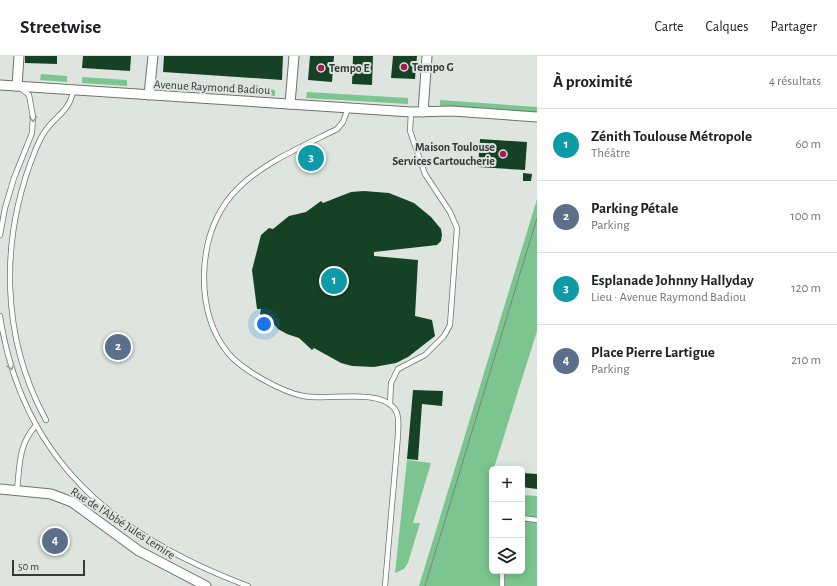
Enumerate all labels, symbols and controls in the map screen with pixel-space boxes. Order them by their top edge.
text: Streetwise [20,18,101,37]
text: Carte [655,20,683,34]
text: Calques [705,20,749,34]
text: Partager [771,20,817,34]
place label: Tempo G [412,61,454,73]
place label: Tempo E [329,62,370,74]
marker: Tempo G [399,62,409,72]
marker: Tempo E [316,63,326,73]
text: À proximité [553,73,633,90]
text: 4 résultats [769,75,821,88]
street label: Avenue Raymond Badiou [153,78,271,97]
one-way arrow [29,116,37,122]
text: Zénith Toulouse Métropole [591,129,752,144]
text: 1 [564,138,568,151]
text: 60 m [795,138,821,151]
place label: Maison Toulouse Services Cartoucherie [392,141,495,167]
pin: 3 [298,143,324,173]
text: Théâtre [591,147,630,160]
marker: Maison Toulouse Services Cartoucherie [498,149,508,159]
text: Parking Pétale [591,201,678,216]
text: 2 [563,210,569,223]
text: 100 m [790,210,821,223]
text: Parking [591,219,630,232]
pin: 1 [321,266,347,296]
text: Esplanade Johnny Hallyday [591,273,754,288]
text: 3 [563,282,569,295]
text: 120 m [791,282,821,295]
text: Lieu · Avenue Raymond Badiou [591,291,746,304]
your location [254,314,274,334]
pin: 2 [105,332,131,362]
text: Place Pierre Lartigue [591,345,715,360]
text: 4 [563,354,569,367]
text: 210 m [791,354,821,367]
text: Parking [591,363,630,376]
one-way arrow [6,364,15,371]
map controls [489,466,525,574]
button: + [489,466,525,502]
street label: Rue de l'Abbé Jules Lemire [69,485,177,561]
button: − [489,502,525,538]
pin: 4 [42,526,68,556]
button: layers [489,538,525,574]
scale bar [12,558,85,577]
text: 50 m [18,561,39,572]

